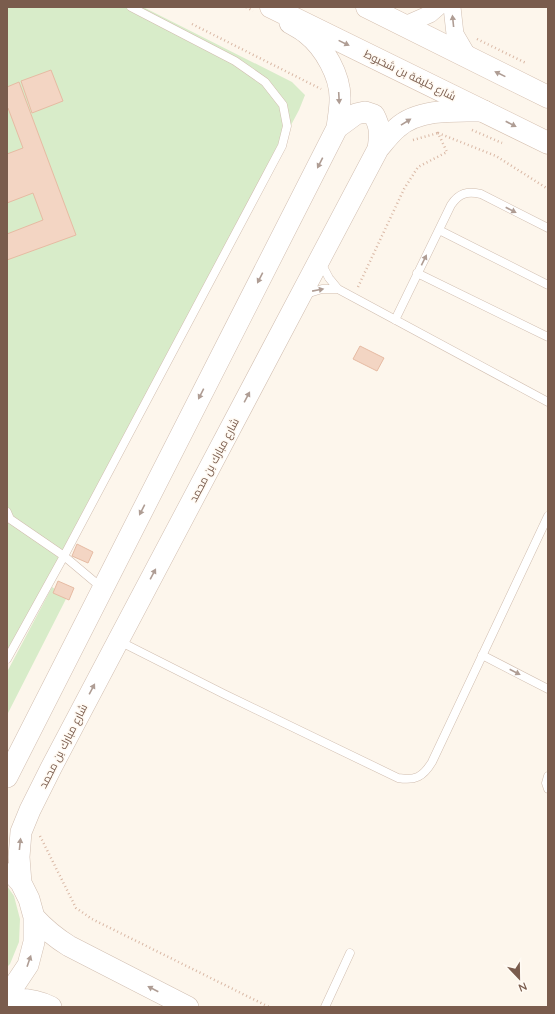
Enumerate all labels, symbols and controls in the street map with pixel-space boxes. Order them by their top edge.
one-way arrow [450,14,457,27]
one-way arrow [338,39,350,46]
street label: شارع خليفة بن شخبوط [361,47,458,104]
one-way arrow [495,71,506,77]
one-way arrow [336,92,343,104]
one-way arrow [401,118,411,126]
one-way arrow [505,121,517,128]
one-way arrow [316,157,323,168]
one-way arrow [506,206,517,213]
one-way arrow [421,254,427,265]
one-way arrow [257,273,264,284]
one-way arrow [312,287,325,293]
one-way arrow [198,388,205,400]
one-way arrow [243,391,250,403]
street label: شارع مبارك بن محمد [186,416,243,505]
one-way arrow [139,504,146,516]
one-way arrow [150,568,156,580]
one-way arrow [509,669,521,675]
one-way arrow [89,683,96,695]
street label: شارع مبارك بن محمد [36,701,91,791]
one-way arrow [17,838,23,850]
one-way arrow [26,954,32,966]
north arrow [499,958,539,998]
text: N [516,979,529,995]
one-way arrow [148,986,159,992]

